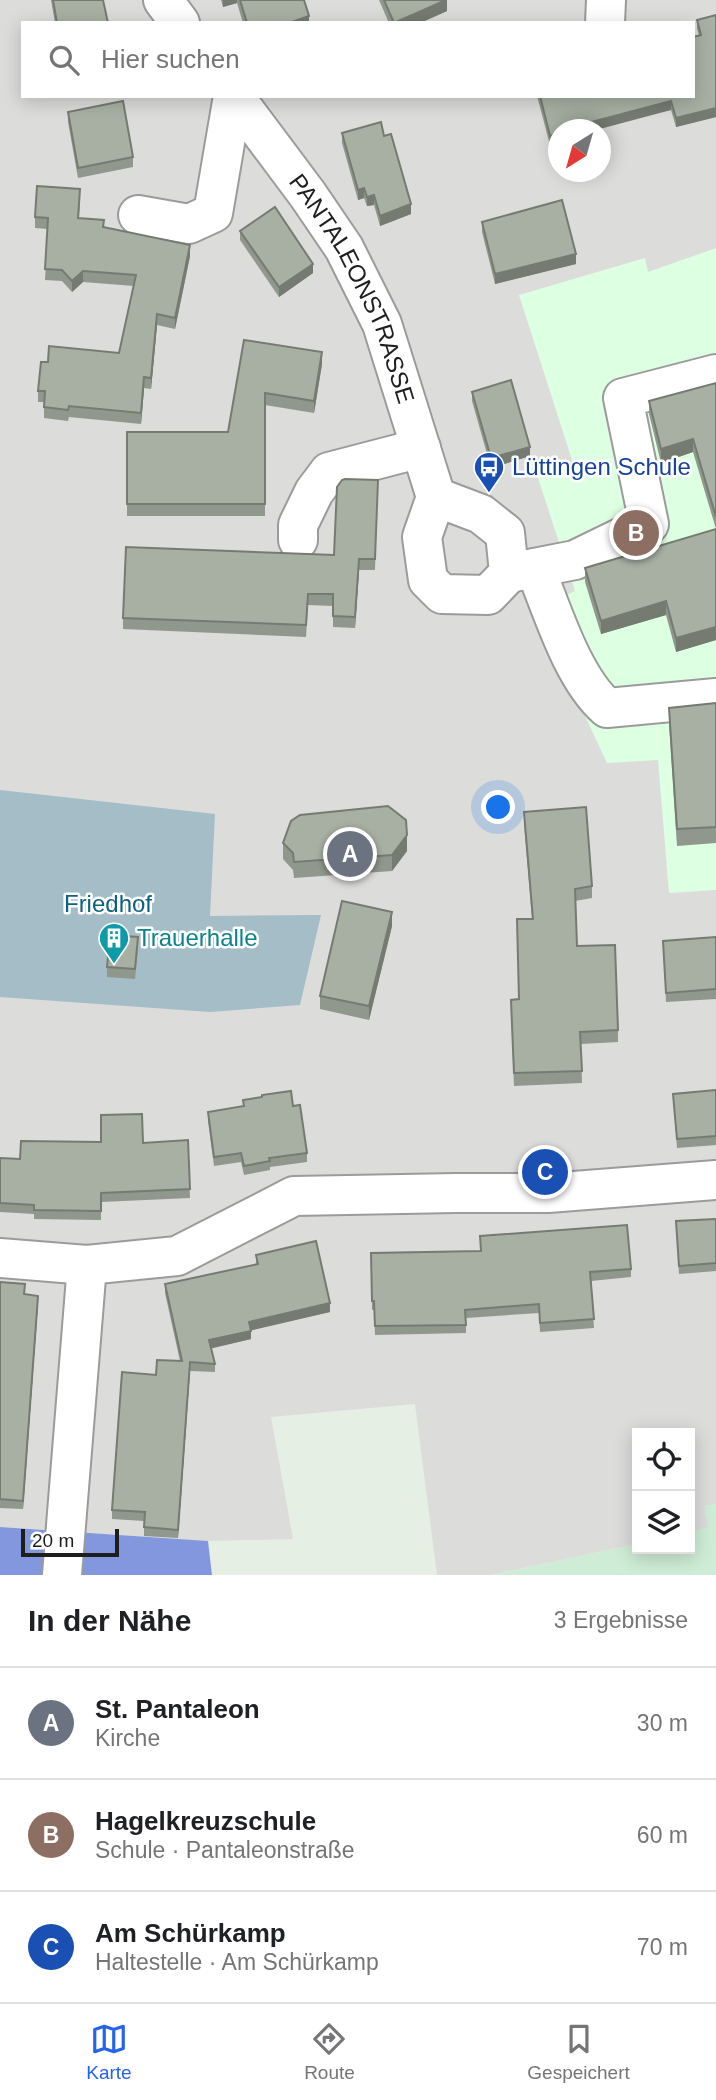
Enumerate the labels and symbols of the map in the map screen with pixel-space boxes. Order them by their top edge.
north arrow [548,119,611,182]
street label: PANTALEONSTRASSE [284,169,420,406]
bus stop icon: Lüttingen Schule [472,450,506,494]
place label: Lüttingen Schule [512,453,691,480]
pin: B [613,507,659,559]
your location [481,790,515,824]
pin: A [327,828,373,880]
park label: Friedhof [64,890,152,917]
building icon: Trauerhalle [97,921,131,965]
place label: Trauerhalle [137,924,258,951]
pin: C [522,1146,568,1198]
scale bar [21,1526,119,1558]

